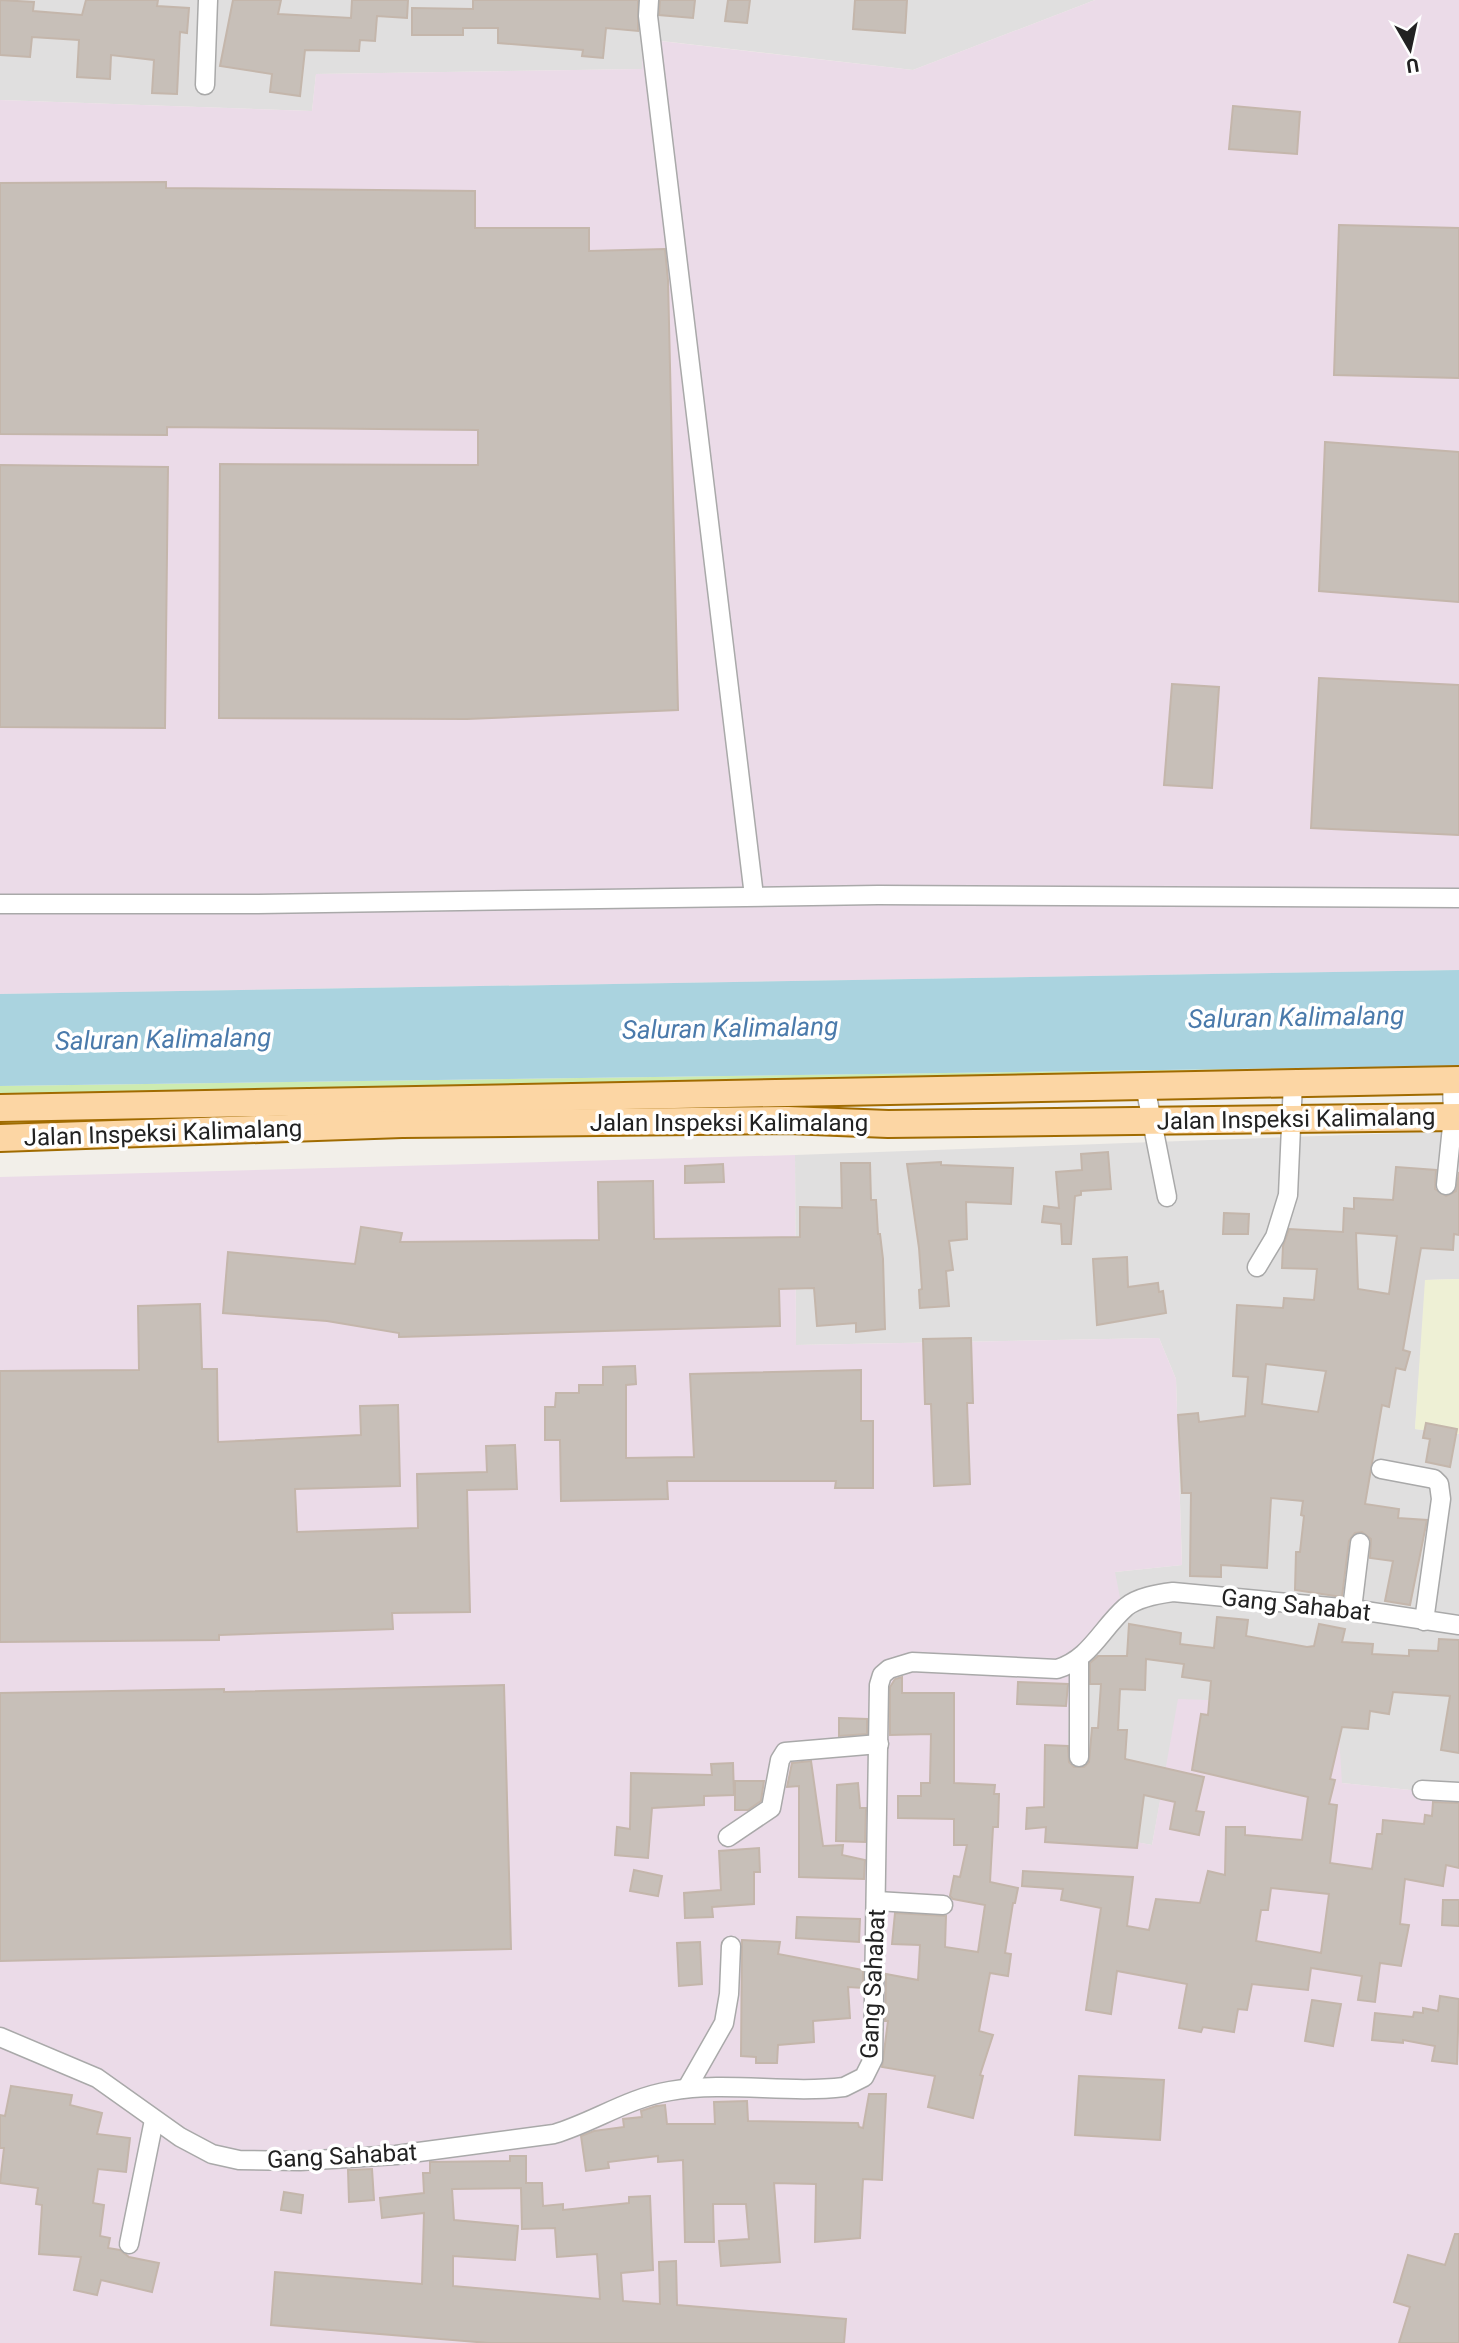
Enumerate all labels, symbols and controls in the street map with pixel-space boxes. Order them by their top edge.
north arrow [1375,14,1445,84]
text: U [1405,53,1421,78]
water label: Saluran Kalimalang [1188,1000,1404,1034]
water label: Saluran Kalimalang [622,1011,838,1045]
water label: Saluran Kalimalang [55,1022,271,1056]
street label: Jalan Inspeksi Kalimalang [1156,1103,1436,1135]
street label: Jalan Inspeksi Kalimalang [590,1109,868,1137]
street label: Jalan Inspeksi Kalimalang [23,1114,303,1152]
street label: Gang Sahabat [1220,1583,1372,1627]
street label: Gang Sahabat [855,1908,891,2060]
street label: Gang Sahabat [266,2138,418,2174]

